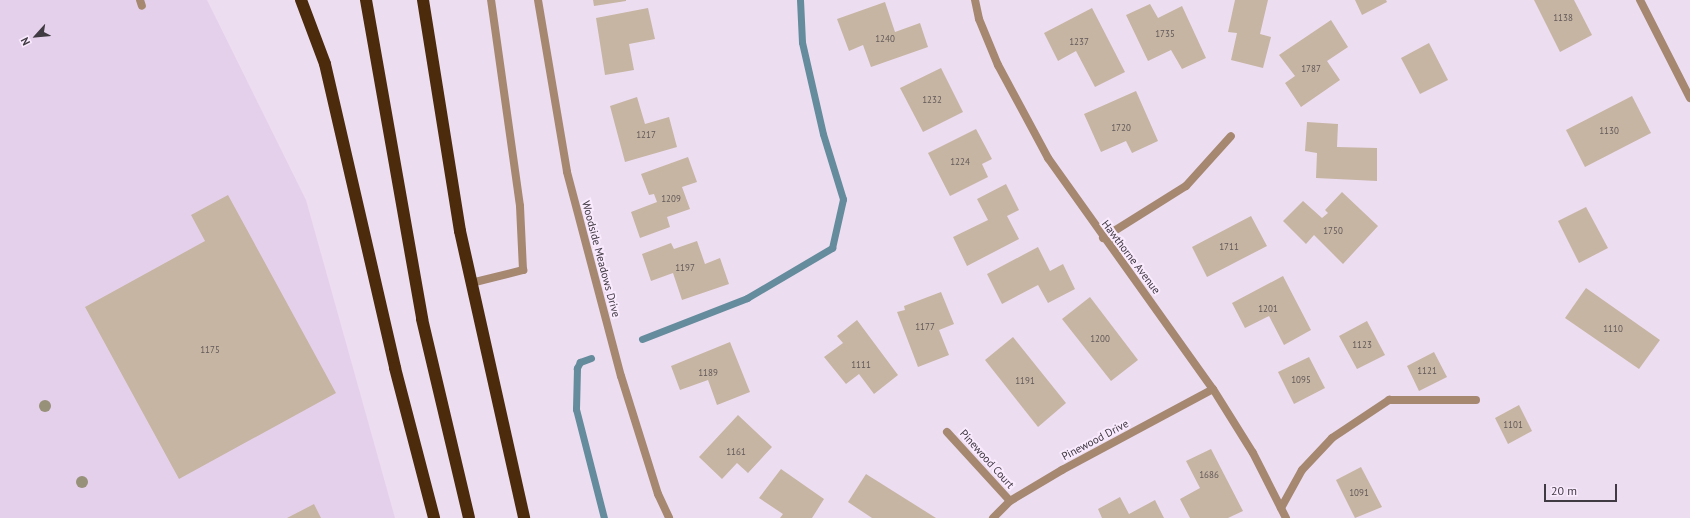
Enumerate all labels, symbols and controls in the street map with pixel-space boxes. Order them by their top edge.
house number: 1138 [1553,13,1573,23]
north arrow [16,16,56,56]
house number: 1735 [1155,29,1175,39]
house number: 1240 [875,34,895,44]
text: N [17,35,33,48]
house number: 1237 [1069,37,1089,47]
house number: 1787 [1301,64,1321,74]
house number: 1232 [922,95,942,105]
house number: 1720 [1111,123,1131,133]
house number: 1130 [1599,126,1619,136]
house number: 1217 [636,130,656,140]
house number: 1224 [950,157,970,167]
house number: 1209 [661,194,681,204]
street label: Woodside Meadows Drive [579,199,623,319]
street label: Hawthorne Avenue [1099,217,1163,297]
house number: 1750 [1323,226,1343,236]
house number: 1711 [1219,242,1239,252]
house number: 1197 [675,263,695,273]
house number: 1201 [1258,304,1278,314]
house number: 1177 [915,322,935,332]
house number: 1110 [1603,324,1623,334]
house number: 1200 [1090,334,1110,344]
house number: 1123 [1352,340,1372,350]
house number: 1175 [200,345,220,355]
house number: 1111 [851,360,871,370]
house number: 1121 [1417,366,1437,376]
house number: 1189 [698,368,718,378]
house number: 1095 [1291,375,1311,385]
house number: 1191 [1015,376,1035,386]
street label: Pinewood Drive [1059,417,1131,463]
house number: 1101 [1503,420,1523,430]
street label: Pinewood Court [957,427,1017,491]
house number: 1161 [726,447,746,457]
house number: 1686 [1199,470,1219,480]
scale bar [1546,476,1619,502]
text: 20 m [1551,483,1577,498]
house number: 1091 [1349,488,1369,498]

